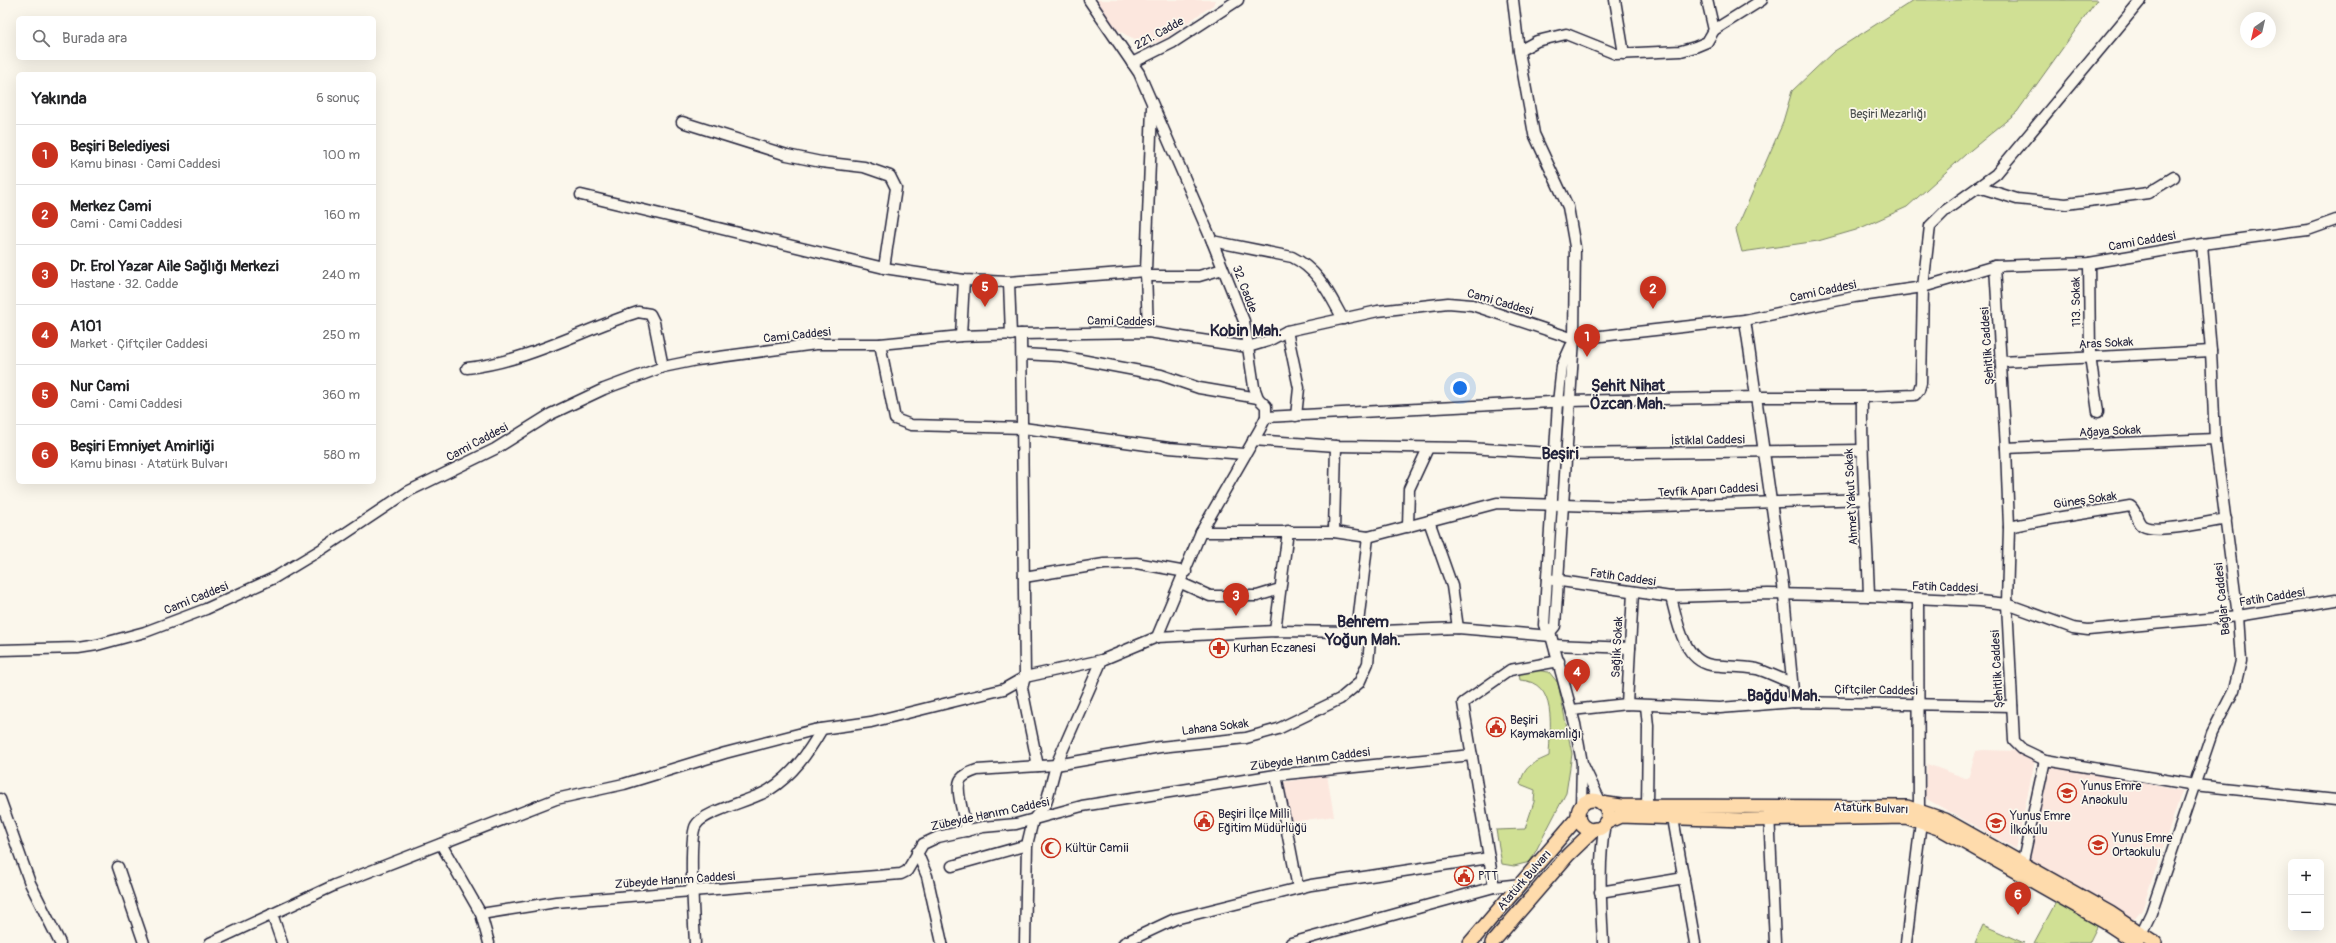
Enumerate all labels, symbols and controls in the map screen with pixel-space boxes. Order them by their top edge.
north arrow [2240,12,2276,48]
street label: 221. Cadde [1132,14,1187,53]
search box [16,16,376,60]
icon: search [30,27,52,49]
text: Burada ara [62,29,127,48]
text: Yakında [32,88,87,109]
text: 6 sonuç [316,90,360,106]
park label: Beşiri Mezarlığı [1850,107,1926,122]
text: Beşiri Belediyesi [70,137,170,156]
text: 1 [42,147,48,163]
text: 100 m [323,147,360,163]
text: Kamu binası · Cami Caddesi [70,156,220,172]
text: Merkez Cami [70,197,151,216]
text: 2 [41,207,49,223]
text: 160 m [324,207,360,223]
text: Cami · Cami Caddesi [70,216,182,232]
street label: Cami Caddesi [2107,228,2177,255]
text: Dr. Erol Yazar Aile Sağlığı Merkezi [70,257,279,276]
street label: 32. Cadde [1229,263,1260,315]
text: 3 [41,267,49,283]
text: 240 m [322,267,360,283]
pin: 5 [972,274,998,307]
text: Hastane · 32. Cadde [70,276,178,292]
pin: 2 [1640,276,1666,309]
street label: Cami Caddesi [1788,277,1858,306]
street label: 113. Sokak [2069,277,2084,327]
street label: Cami Caddesi [1465,286,1535,319]
street label: Şehitlik Caddesi [1977,306,1998,386]
street label: Cami Caddesi [1087,313,1155,330]
text: A101 [70,317,102,336]
district label: Kobin Mah. [1210,321,1282,341]
street label: Cami Caddesi [763,324,832,347]
pin: 1 [1574,324,1600,357]
text: 4 [41,327,49,343]
text: 250 m [322,327,360,343]
street label: Aras Sokak [2078,335,2134,352]
text: Market · Çiftçiler Caddesi [70,336,207,352]
district label: Şehit Nihat Özcan Mah. [1590,376,1666,414]
text: Nur Cami [70,377,129,396]
your location [1450,378,1470,398]
text: 5 [41,387,49,403]
text: 360 m [322,387,360,403]
text: Cami · Cami Caddesi [70,396,182,412]
street label: Cami Caddesi [444,420,511,465]
street label: Ağaya Sokak [2079,422,2141,441]
street label: İstiklal Caddesi [1671,431,1745,449]
text: Beşiri Emniyet Amirliği [70,437,214,456]
district label: Beşiri [1541,444,1579,464]
text: 6 [41,447,49,463]
text: 580 m [323,447,360,463]
street label: Ahmet Yakut Sokak [1841,448,1862,546]
text: Kamu binası · Atatürk Bulvarı [70,456,228,472]
street label: Tevfik Aparı Caddesi [1657,480,1759,501]
street label: Güneş Sokak [2052,489,2118,512]
street label: Bağlar Caddesi [2211,562,2234,636]
street label: Fatih Caddesi [1589,565,1657,590]
street label: Cami Caddesi [162,579,231,618]
street label: Fatih Caddesi [1912,579,1979,596]
pin: 3 [1223,583,1249,616]
street label: Fatih Caddesi [2238,585,2306,610]
district label: Behrem Yoğun Mah. [1324,612,1401,650]
street label: Sağlık Sokak [1608,616,1627,678]
street label: Şehitlik Caddesi [1988,629,2007,708]
pharmacy icon: Kurhan Eczanesi [1208,637,1230,659]
place label: Kurhan Eczanesi [1233,641,1316,656]
pin: 4 [1564,659,1590,692]
street label: Çiftçiler Caddesi [1834,682,1918,699]
district label: Bağdu Mah. [1747,686,1821,706]
place label: Beşiri Kaymakamlığı [1510,713,1581,742]
street label: Lahana Sokak [1181,716,1249,739]
public building icon: Beşiri Kaymakamlığı [1485,716,1507,738]
street label: Zübeyde Hanım Caddesi [1249,745,1371,774]
place label: Yunus Emre Anaokulu [2080,779,2141,808]
school or university icon: Yunus Emre Anaokulu [2056,782,2078,804]
street label: Zübeyde Hanım Caddesi [929,795,1051,834]
street label: Atatürk Bulvarı [1833,800,1909,817]
place label: Beşiri İlçe Milli Eğitim Müdürlüğü [1218,806,1307,836]
place label: Yunus Emre İlkokulu [2009,809,2070,838]
public building icon: Beşiri İlçe Milli Eğitim Müdürlüğü [1193,810,1215,832]
school or university icon: Yunus Emre İlkokulu [1985,812,2007,834]
place label: Yunus Emre Ortaokulu [2111,831,2172,860]
school or university icon: Yunus Emre Ortaokulu [2087,834,2109,856]
mosque icon: Kültür Camii [1040,837,1062,859]
place label: Kültür Camii [1065,841,1129,856]
street label: Atatürk Bulvarı [1494,847,1555,914]
map controls [2288,859,2324,931]
button: + [2288,859,2324,895]
public building icon: PTT [1453,865,1475,887]
street label: Zübeyde Hanım Caddesi [614,869,736,892]
place label: PTT [1478,869,1498,884]
pin: 6 [2005,882,2031,915]
button: − [2288,895,2324,931]

